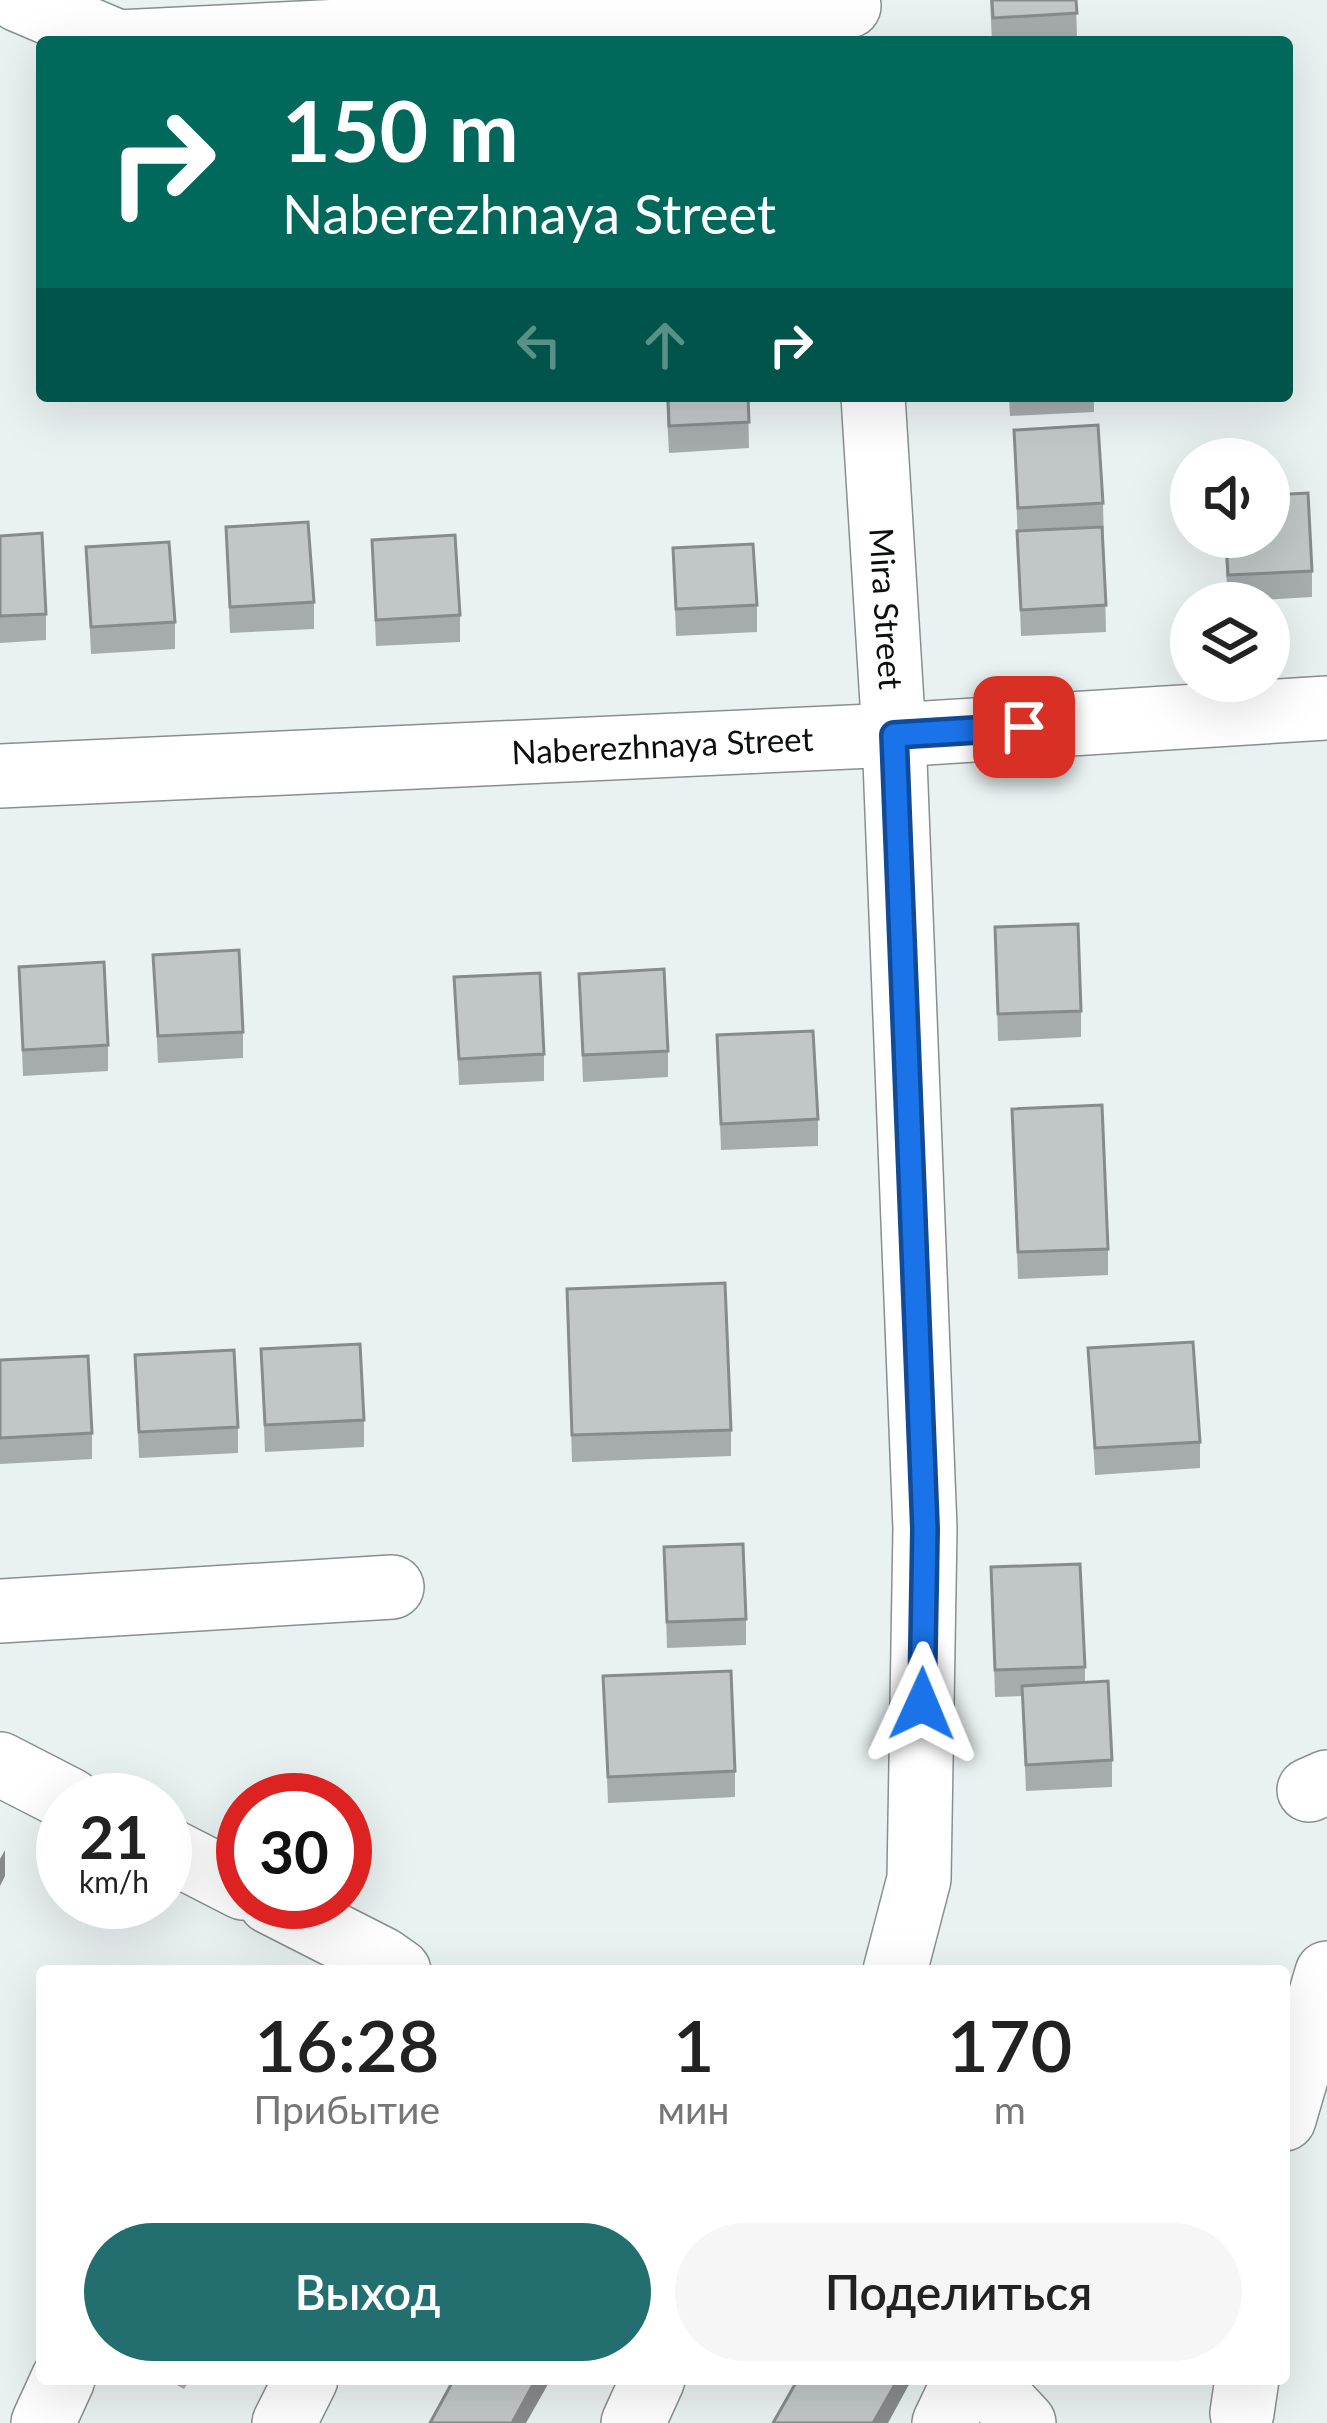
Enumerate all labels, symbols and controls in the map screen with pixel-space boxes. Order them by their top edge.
text: 150 m [282,79,519,180]
icon: right [84,84,240,240]
text: Naberezhnaya Street [282,181,776,246]
icon: left [506,312,572,378]
icon: ahead [632,312,698,378]
icon: right [758,312,824,378]
map controls [1170,438,1290,702]
button: sound [1170,438,1290,558]
street label: Mira Street [862,527,912,691]
button: layers [1170,582,1290,702]
pin [973,676,1075,778]
icon: arrive [991,694,1057,760]
street label: Naberezhnaya Street [510,718,814,772]
position arrow [859,1641,985,1767]
speed limit sign: 30 [216,1773,372,1929]
text: 21 [79,1800,149,1872]
text: km/h [79,1863,149,1899]
text: 16:28 [254,2001,439,2087]
text: 1 [673,2001,714,2087]
text: 170 [947,2001,1072,2087]
text: Прибытие [254,2086,440,2132]
text: мин [658,2086,730,2132]
text: m [994,2086,1026,2132]
button: Выход [84,2223,651,2361]
button: Поделиться [675,2223,1242,2361]

